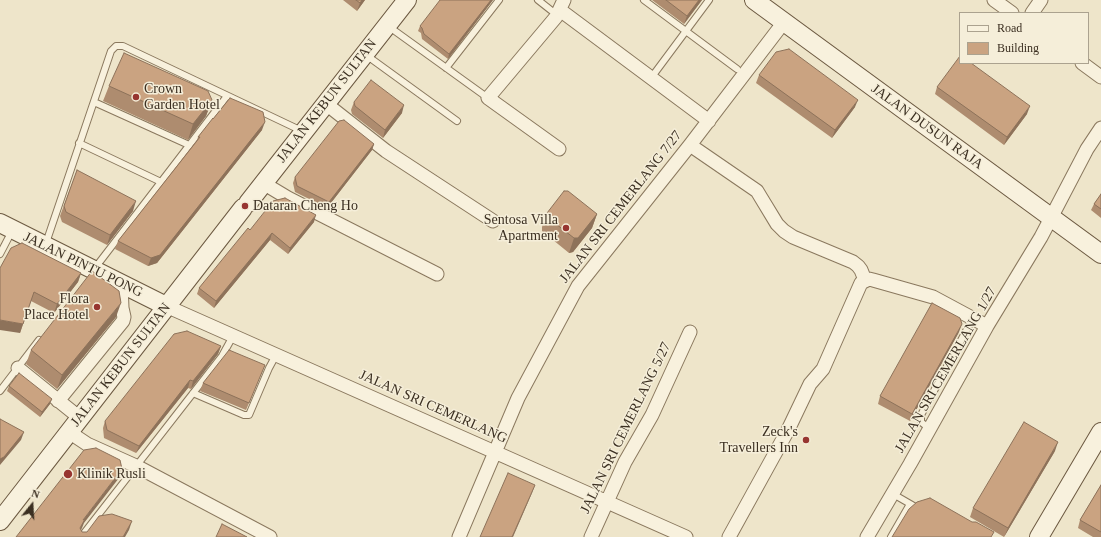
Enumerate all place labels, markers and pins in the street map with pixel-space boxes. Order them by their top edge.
place label: Crown Garden Hotel [144,81,220,114]
marker: Crown Garden Hotel [131,92,141,102]
place label: Dataran Cheng Ho [253,198,358,214]
marker: Dataran Cheng Ho [240,201,250,211]
place label: Sentosa Villa Apartment [484,212,558,244]
marker: Sentosa Villa Apartment [561,223,571,233]
place label: Flora Place Hotel [24,291,89,324]
marker: Flora Place Hotel [92,302,102,312]
place label: Zeck's Travellers Inn [720,424,798,456]
marker: Zeck's Travellers Inn [801,435,811,445]
place label: Klinik Rusli [77,466,146,482]
marker: Klinik Rusli [62,468,74,480]

